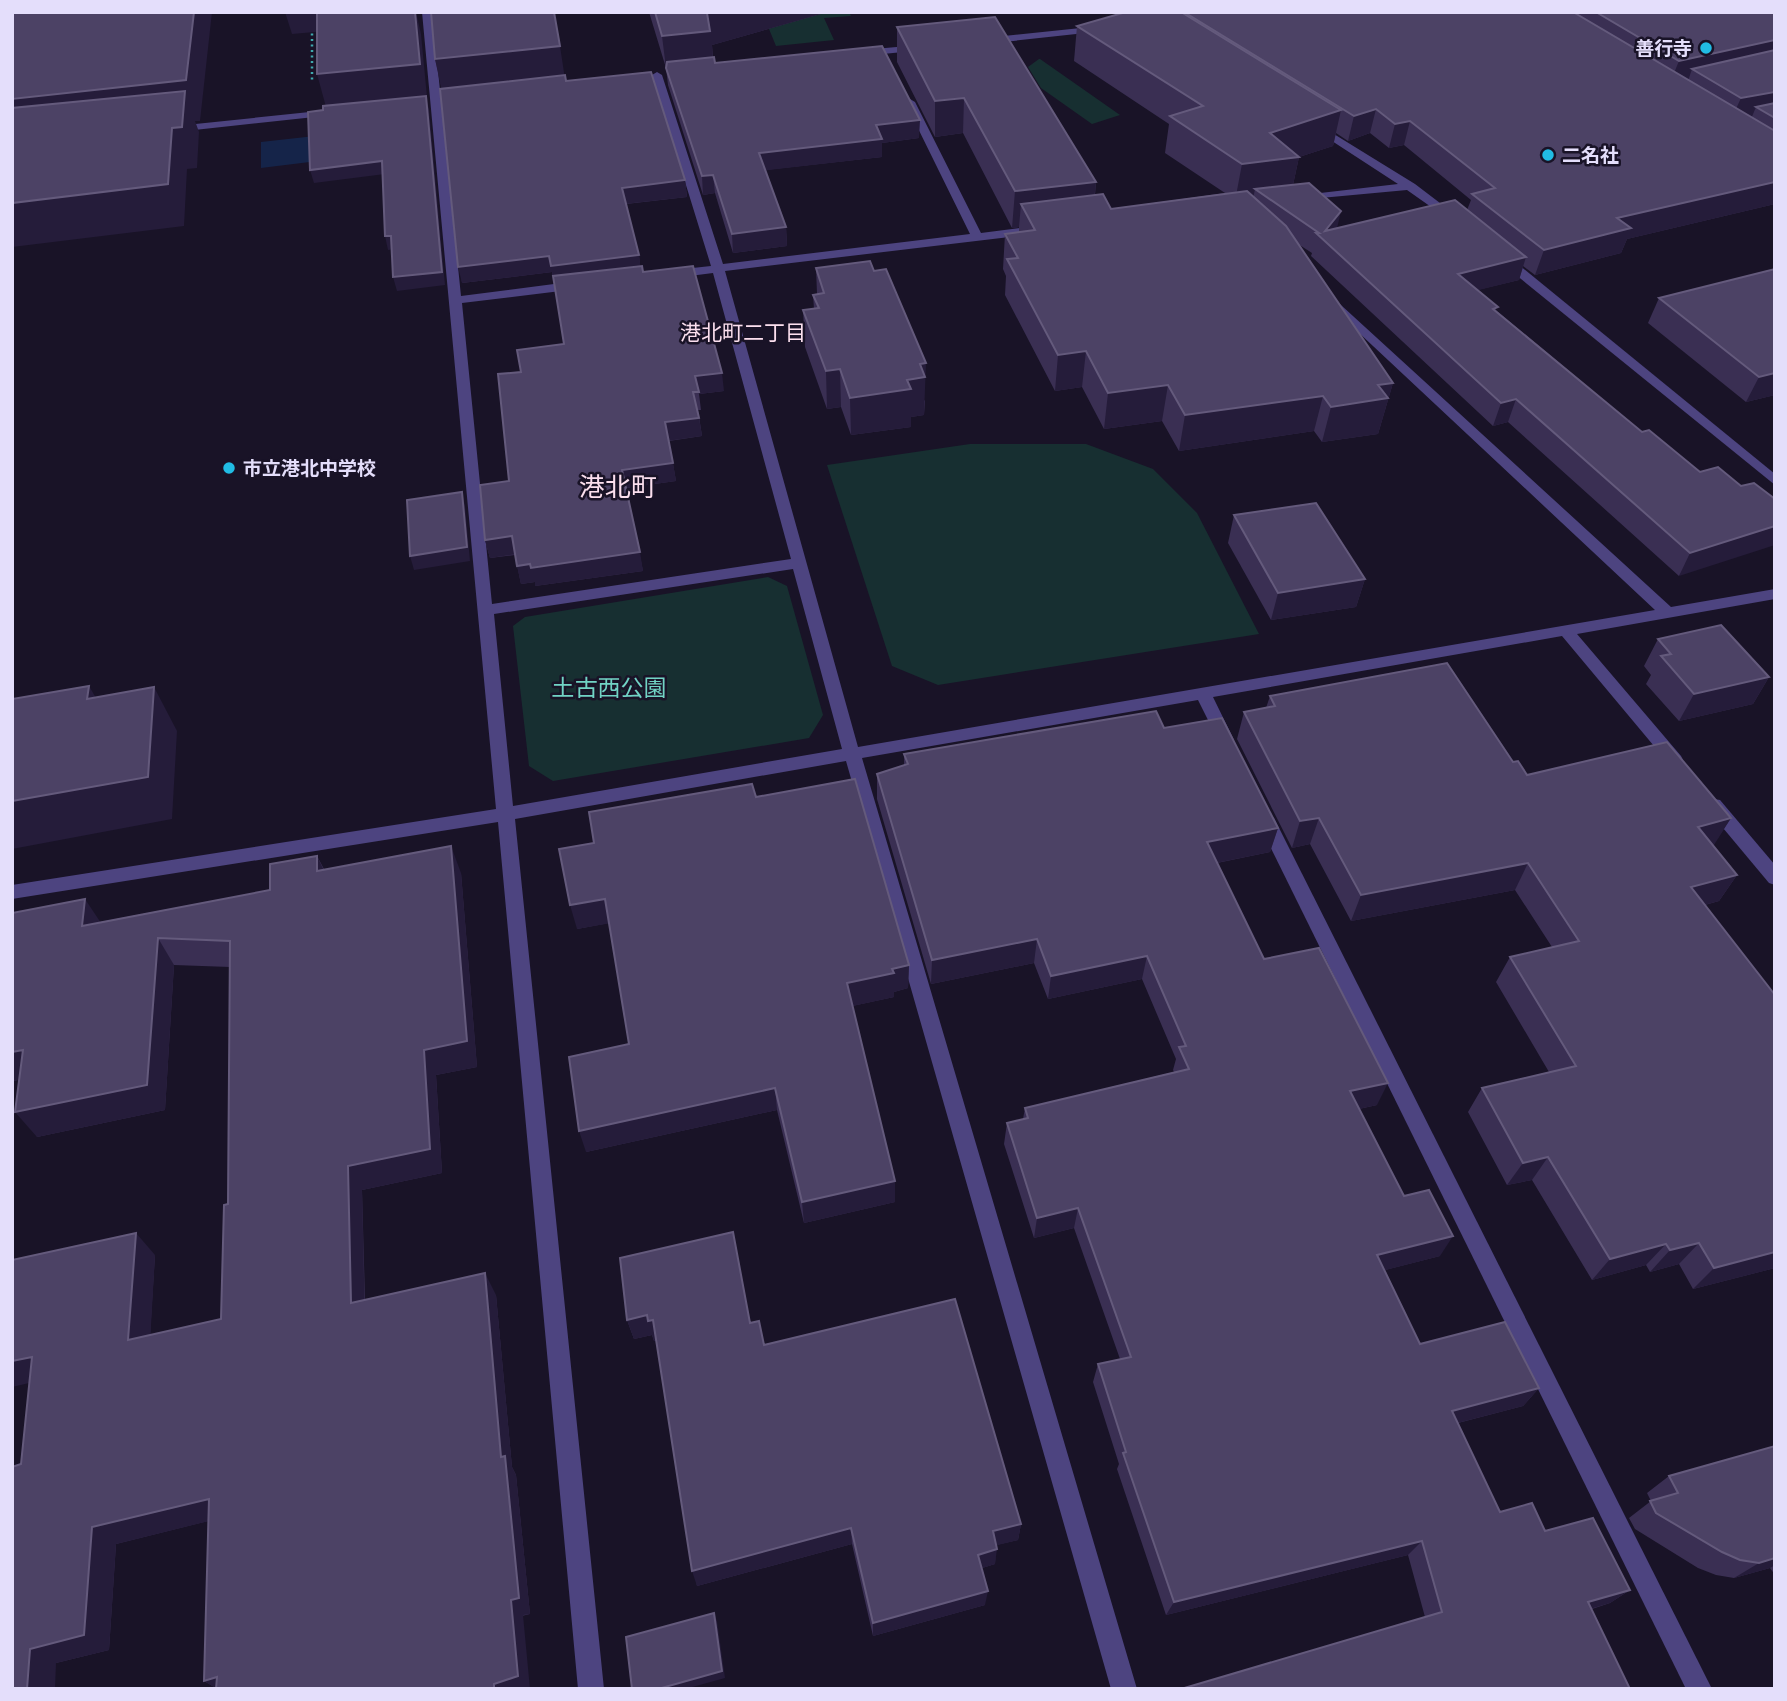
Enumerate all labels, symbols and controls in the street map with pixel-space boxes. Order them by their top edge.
place label: 善行寺 [1635,38,1692,59]
marker: 善行寺 [1698,40,1714,56]
place label: 二名社 [1562,145,1619,166]
marker: 二名社 [1540,147,1556,163]
district label: 港北町二丁目 [680,321,806,344]
place label: 市立港北中学校 [243,458,376,479]
marker: 市立港北中学校 [221,460,237,476]
district label: 港北町 [579,472,657,502]
park label: 土古西公園 [552,675,667,701]

